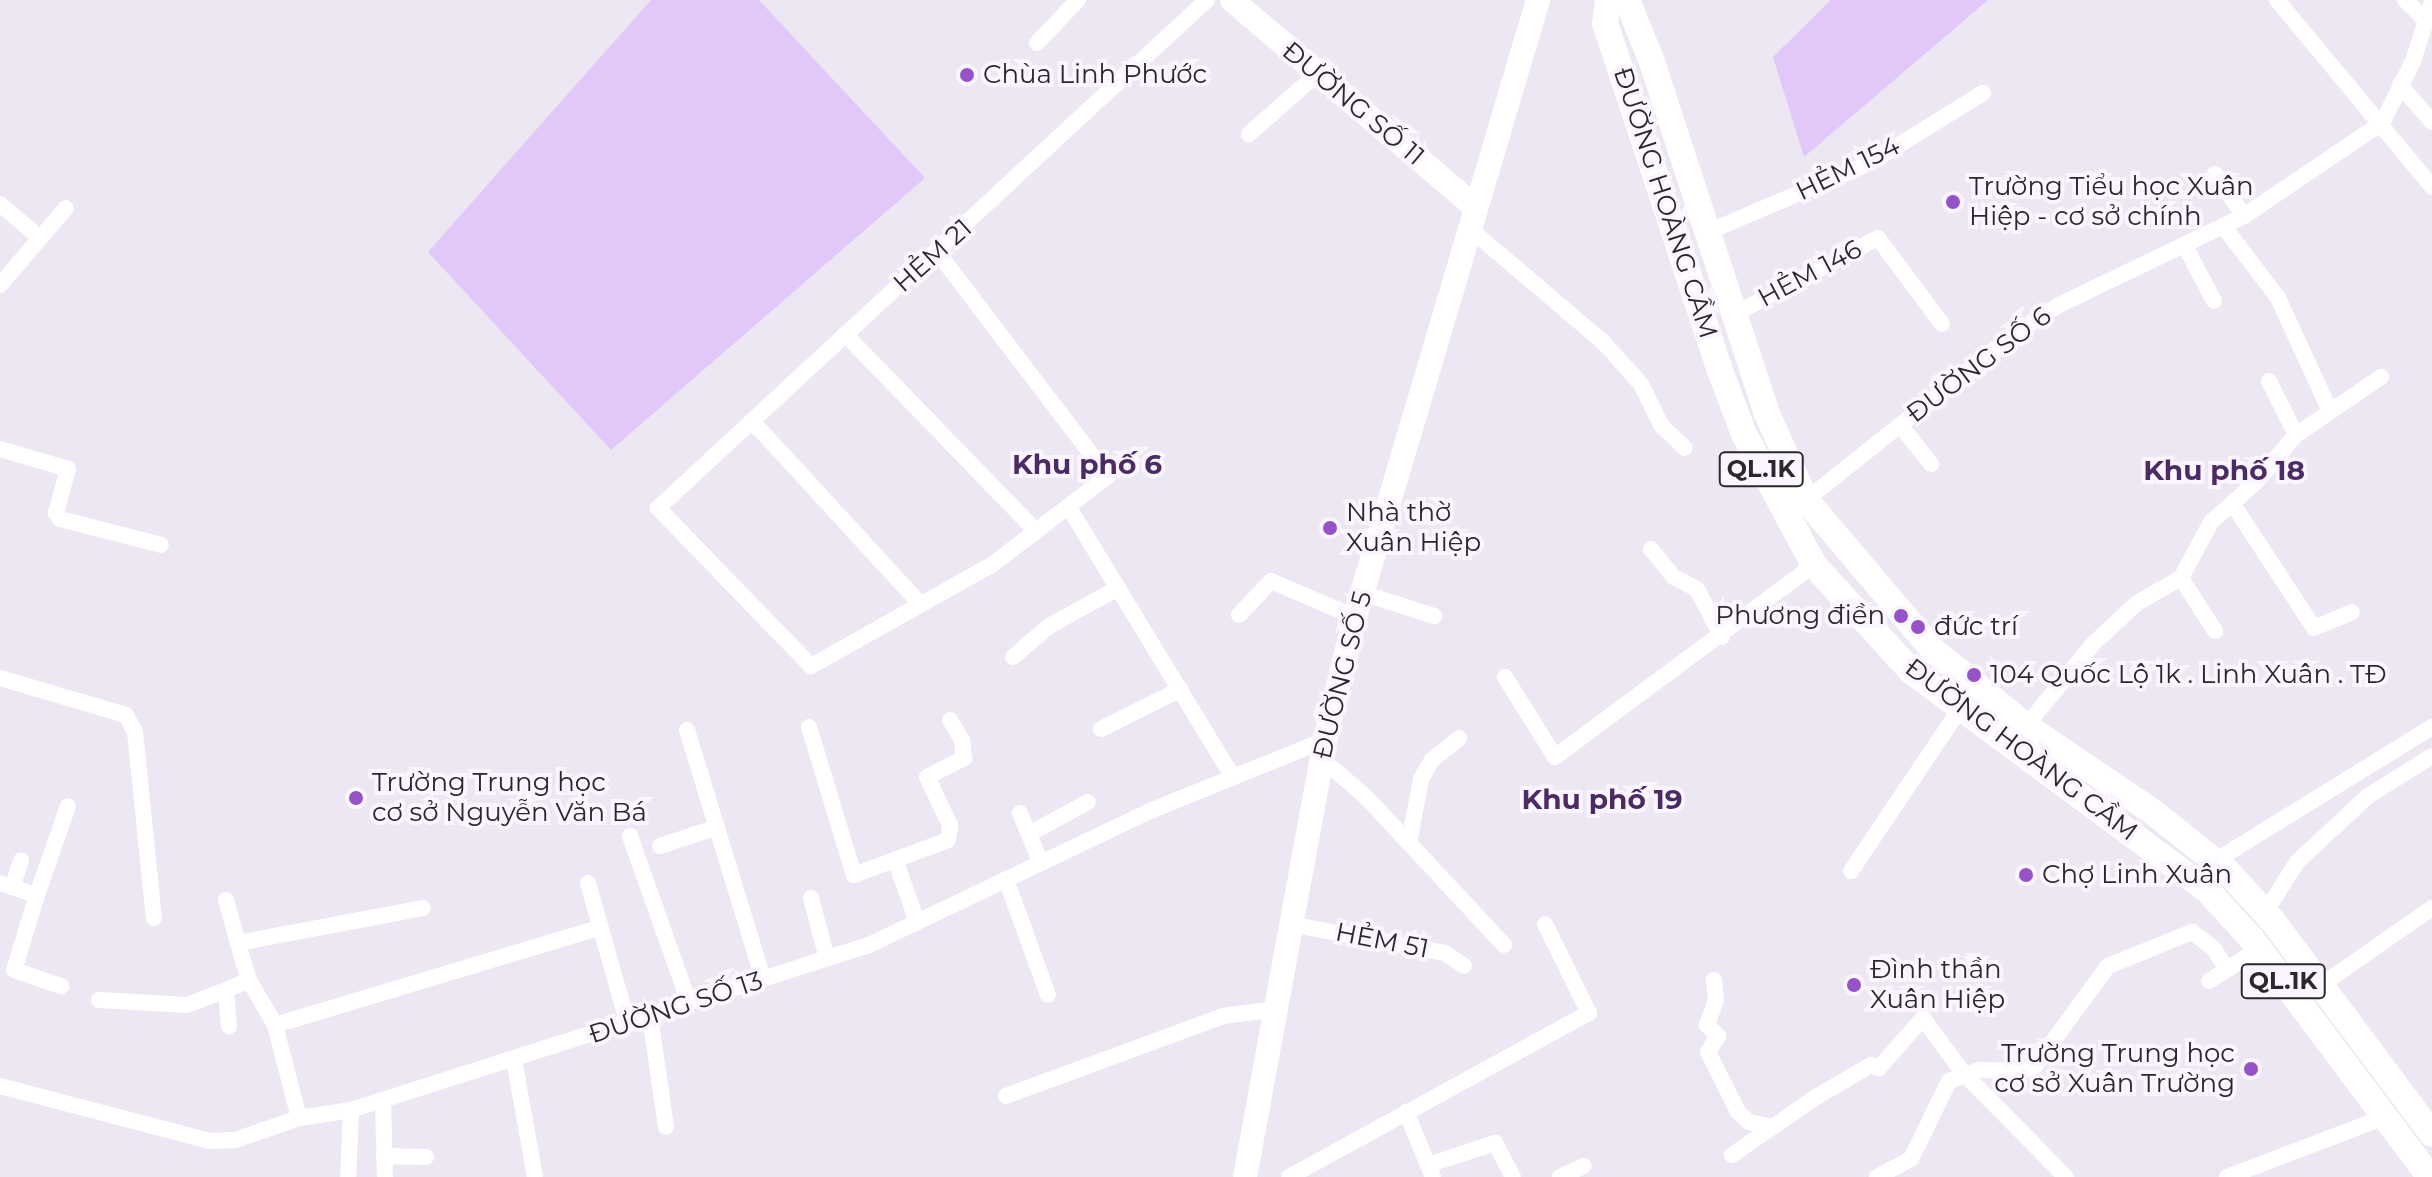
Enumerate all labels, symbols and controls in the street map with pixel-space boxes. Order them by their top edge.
street label: ĐƯỜNG SỐ 11 [1276,36,1430,172]
place label: Chùa Linh Phước [983,59,1207,91]
street label: ĐƯỜNG HOÀNG CẦM [1606,64,1724,342]
marker: Chùa Linh Phước [958,66,976,84]
street label: HẺM 154 [1791,131,1905,207]
place label: Trường Tiểu học Xuân Hiệp - cơ sở chính [1969,171,2254,232]
marker: Trường Tiểu học Xuân Hiệp - cơ sở chính [1944,193,1962,211]
street label: HẺM 21 [888,213,978,299]
street label: HẺM 146 [1753,234,1867,314]
street label: ĐƯỜNG SỐ 6 [1901,301,2057,429]
district label: Khu phố 6 [1012,447,1162,481]
road number: QL.1K [1717,449,1805,489]
district label: Khu phố 18 [2143,453,2305,487]
place label: Nhà thờ Xuân Hiệp [1346,497,1481,558]
marker: Nhà thờ Xuân Hiệp [1321,519,1339,537]
street label: ĐƯỜNG SỐ 5 [1307,588,1379,762]
place label: Phương điền [1715,600,1885,632]
marker: Phương điền [1892,607,1910,625]
place label: đức trí [1934,611,2018,643]
marker: đức trí [1909,618,1927,636]
street label: ĐƯỜNG HOÀNG CẦM [1899,652,2143,848]
place label: 104 Quốc Lộ 1k . Linh Xuân . TĐ [1990,659,2387,691]
marker: 104 Quốc Lộ 1k . Linh Xuân . TĐ [1965,666,1983,684]
place label: Trường Trung học cơ sở Nguyễn Văn Bá [372,767,647,828]
district label: Khu phố 19 [1521,782,1683,816]
marker: Trường Trung học cơ sở Nguyễn Văn Bá [347,789,365,807]
place label: Chợ Linh Xuân [2042,859,2232,891]
marker: Chợ Linh Xuân [2017,866,2035,884]
street label: HẺM 51 [1333,917,1431,965]
place label: Đình thần Xuân Hiệp [1870,954,2005,1016]
road number: QL.1K [2239,961,2327,1001]
street label: ĐƯỜNG SỐ 13 [585,965,767,1051]
marker: Đình thần Xuân Hiệp [1845,976,1863,994]
place label: Trường Trung học cơ sở Xuân Trường [1994,1038,2235,1100]
marker: Trường Trung học cơ sở Xuân Trường [2242,1060,2260,1078]

